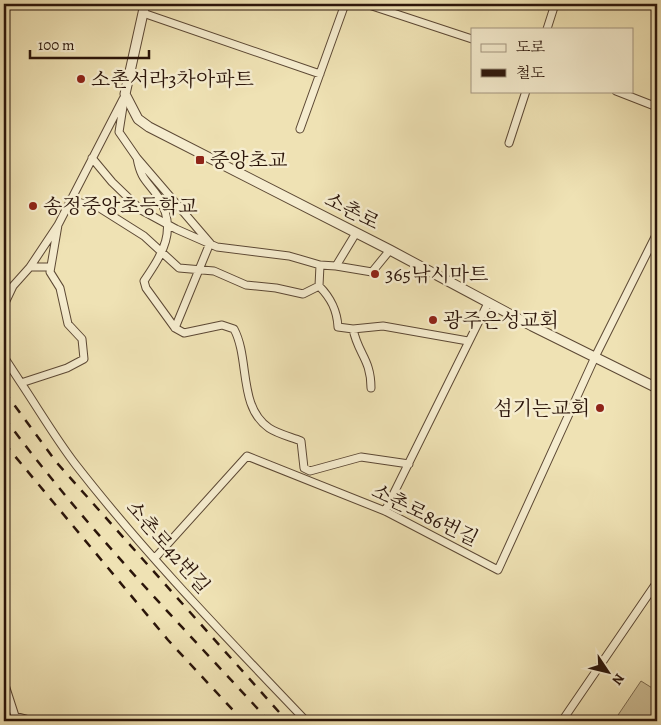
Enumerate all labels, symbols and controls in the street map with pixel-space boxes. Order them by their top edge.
scale bar [30,28,149,60]
legend [471,28,634,92]
text: 100 m [38,35,75,55]
text: 도로 [516,37,545,57]
text: 철도 [516,63,545,83]
place label: 소촌서라3차아파트 [91,66,254,93]
marker: 소촌서라3차아파트 [75,73,87,85]
place label: 중앙초교 [210,147,288,174]
marker: 중앙초교 [194,154,206,166]
street label: 소촌로 [320,186,384,236]
place label: 송정중앙초등학교 [43,193,198,220]
marker: 송정중앙초등학교 [27,200,39,212]
place label: 365낚시마트 [385,261,488,288]
marker: 365낚시마트 [369,268,381,280]
place label: 광주은성교회 [443,307,559,334]
marker: 광주은성교회 [427,314,439,326]
place label: 섬기는교회 [493,395,590,422]
marker: 섬기는교회 [594,402,606,414]
street label: 소촌로86번길 [367,478,483,552]
street label: 소촌로42번길 [120,495,216,599]
north arrow [584,648,634,698]
text: N [608,670,629,689]

